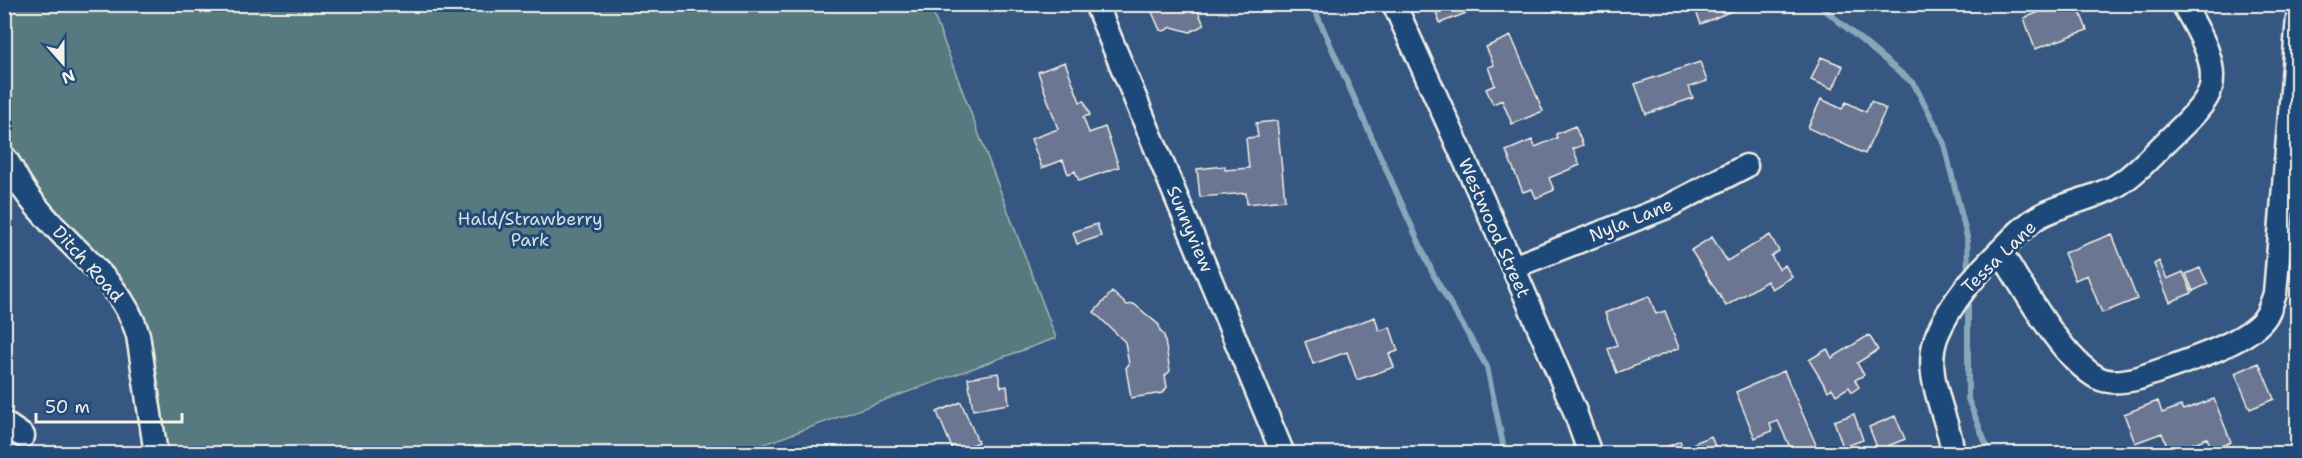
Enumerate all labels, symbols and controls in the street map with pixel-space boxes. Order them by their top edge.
north arrow [33,33,93,93]
text: N [59,64,78,89]
street label: Westwood Street [1452,154,1536,302]
street label: Sunnyview [1161,182,1219,276]
street label: Nyla Lane [1585,192,1677,248]
park label: Hald/Strawberry Park [457,207,603,252]
street label: Tessa Lane [1956,215,2042,299]
street label: Ditch Road [47,220,129,308]
scale bar [36,386,182,424]
text: 50 m [45,395,90,419]

